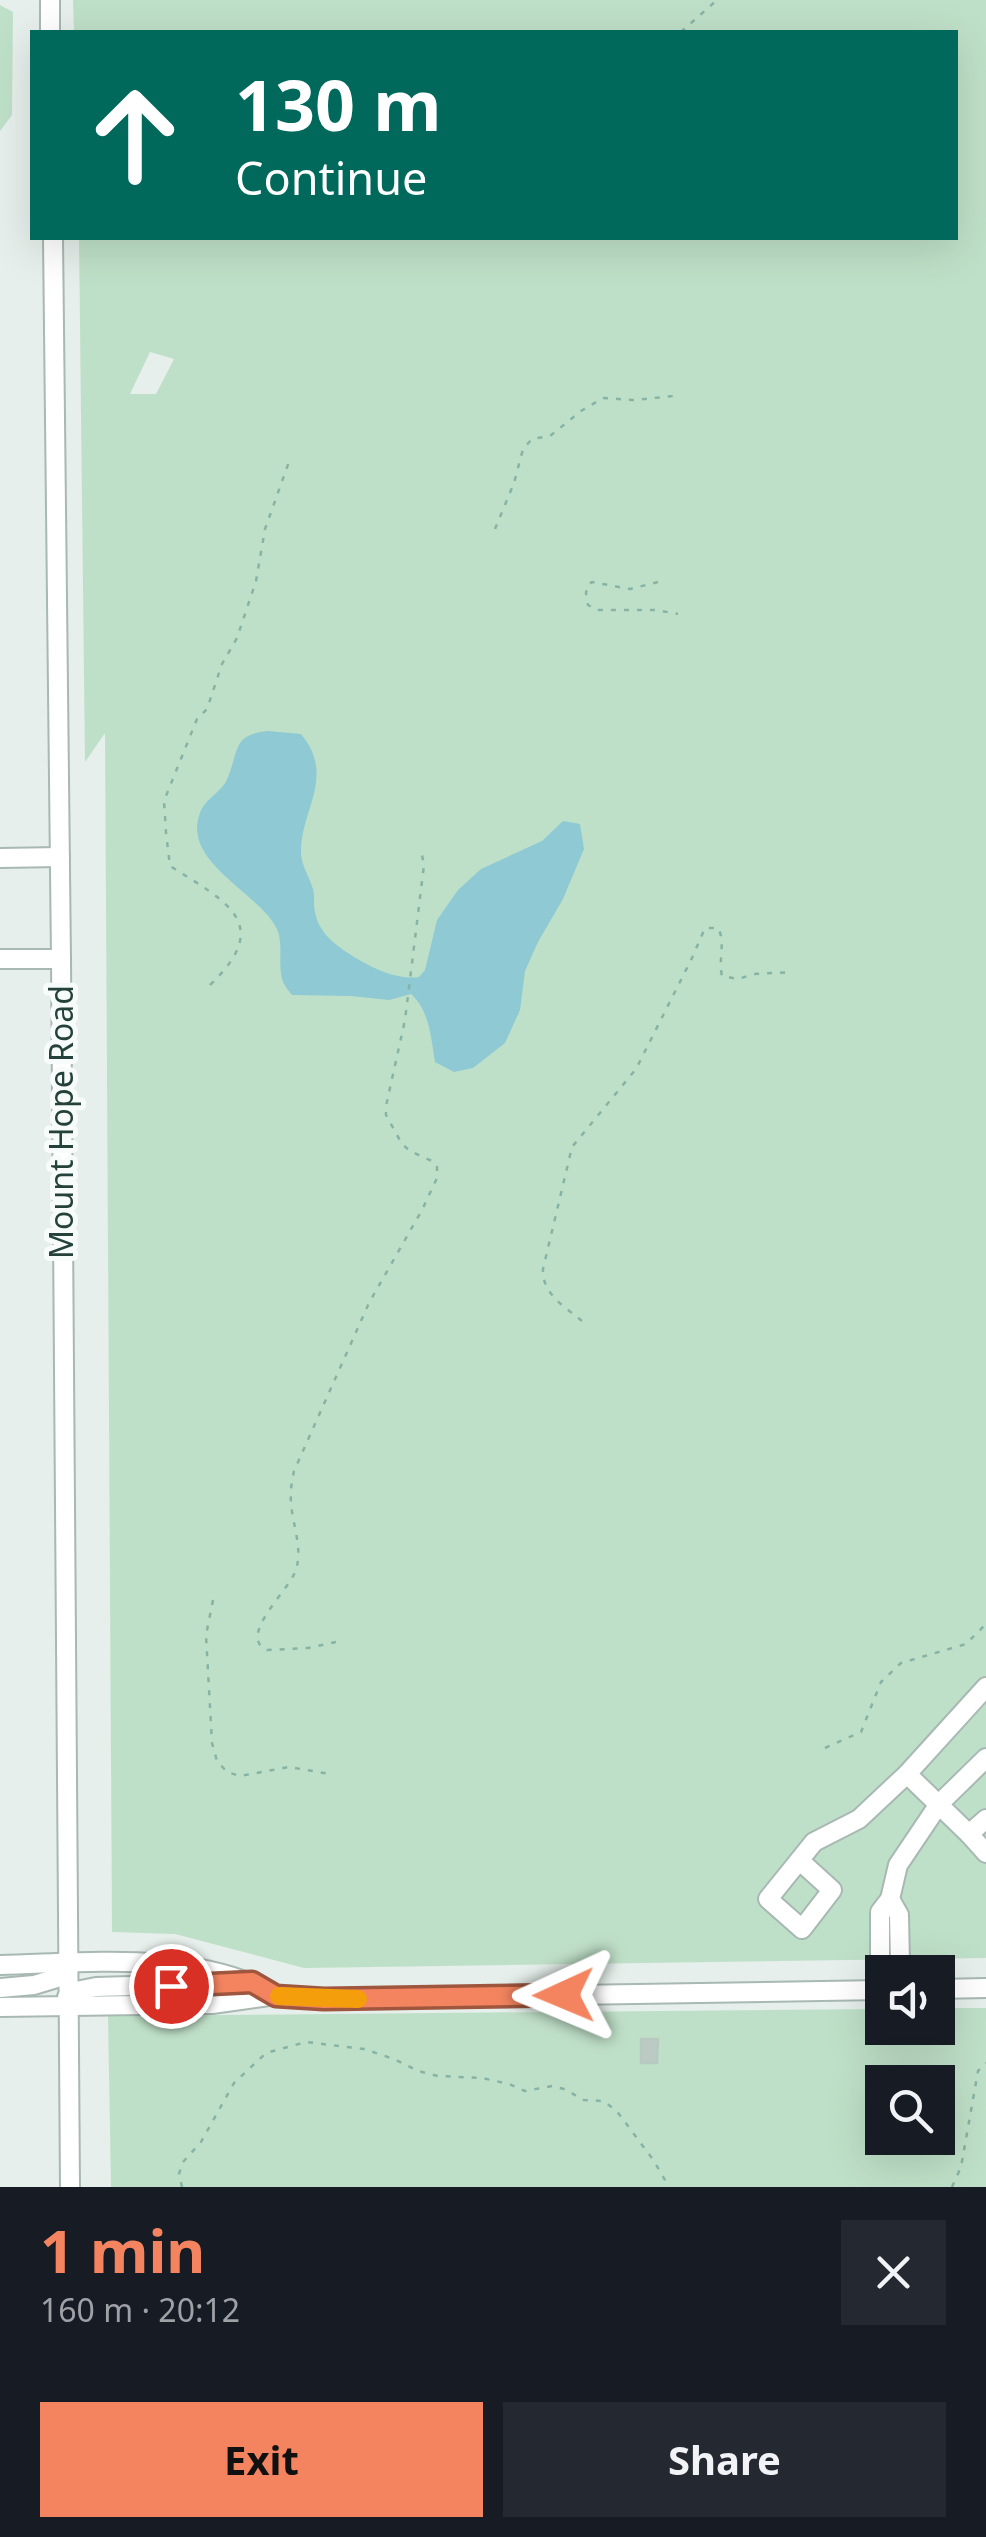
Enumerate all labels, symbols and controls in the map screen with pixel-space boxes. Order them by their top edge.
text: 130 m [235,56,442,152]
icon: ahead [70,70,200,200]
text: Continue [235,147,427,208]
street label: Mount Hope Road [39,985,82,1259]
position arrow [512,1943,616,2047]
pin [129,1944,214,2029]
map controls [865,1955,955,2155]
button: sound [865,1955,955,2045]
icon: arrive [144,1959,199,2014]
button: search [865,2065,955,2155]
text: 1 min [40,2209,205,2291]
button: close [841,2220,946,2325]
text: 160 m · 20:12 [40,2288,240,2331]
button: Exit [40,2402,483,2517]
button: Share [503,2402,946,2517]

